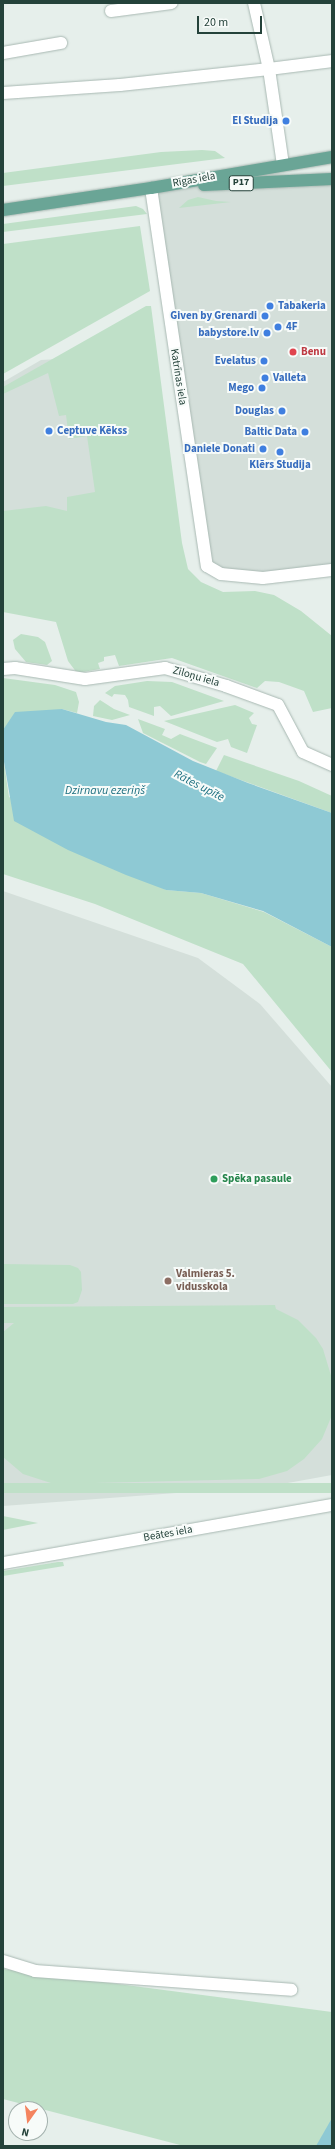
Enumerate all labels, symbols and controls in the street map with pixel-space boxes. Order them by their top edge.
scale bar [199,8,264,34]
text: 20 m [204,14,228,31]
place label: El Studija [232,114,278,128]
marker: El Studija [281,116,291,126]
street label: Rīgas iela [172,170,216,190]
road number: P17 [228,175,254,191]
place label: Tabakeria [278,299,326,313]
marker: Tabakeria [265,301,275,311]
place label: Given by Grenardi [170,309,257,323]
marker: Given by Grenardi [260,311,270,321]
place label: 4F [286,320,298,334]
marker: 4F [273,322,283,332]
place label: babystore.lv [198,326,259,340]
marker: babystore.lv [262,328,272,338]
place label: Benu [301,345,326,359]
marker: Benu [288,347,298,357]
street label: Katrīnas iela [167,348,189,406]
place label: Evelatus [215,354,256,368]
marker: Evelatus [259,356,269,366]
place label: Valleta [273,371,306,385]
marker: Valleta [260,373,270,383]
place label: Mego [228,381,254,395]
marker: Mego [257,383,267,393]
place label: Douglas [235,404,274,418]
marker: Douglas [277,406,287,416]
place label: Ceptuve Kēkss [57,424,127,438]
place label: Baltic Data [244,425,297,439]
marker: Ceptuve Kēkss [44,426,54,436]
marker: Baltic Data [300,427,310,437]
place label: Daniele Donati [184,442,255,456]
marker: Daniele Donati [258,444,268,454]
marker: Klērs Studija [275,447,285,457]
place label: Klērs Studija [249,458,311,472]
street label: Ziloņu iela [171,664,221,690]
water label: Rātes upīte [171,767,227,805]
water label: Dzirnavu ezeriņš [65,784,145,798]
place label: Spēka pasaule [222,1172,292,1186]
marker: Spēka pasaule [209,1174,219,1184]
place label: Valmieras 5. vidusskola [176,1268,235,1294]
marker: Valmieras 5. vidusskola [163,1276,173,1286]
street label: Beātes iela [142,1523,194,1545]
north arrow [8,2101,48,2141]
text: N [20,2124,31,2140]

